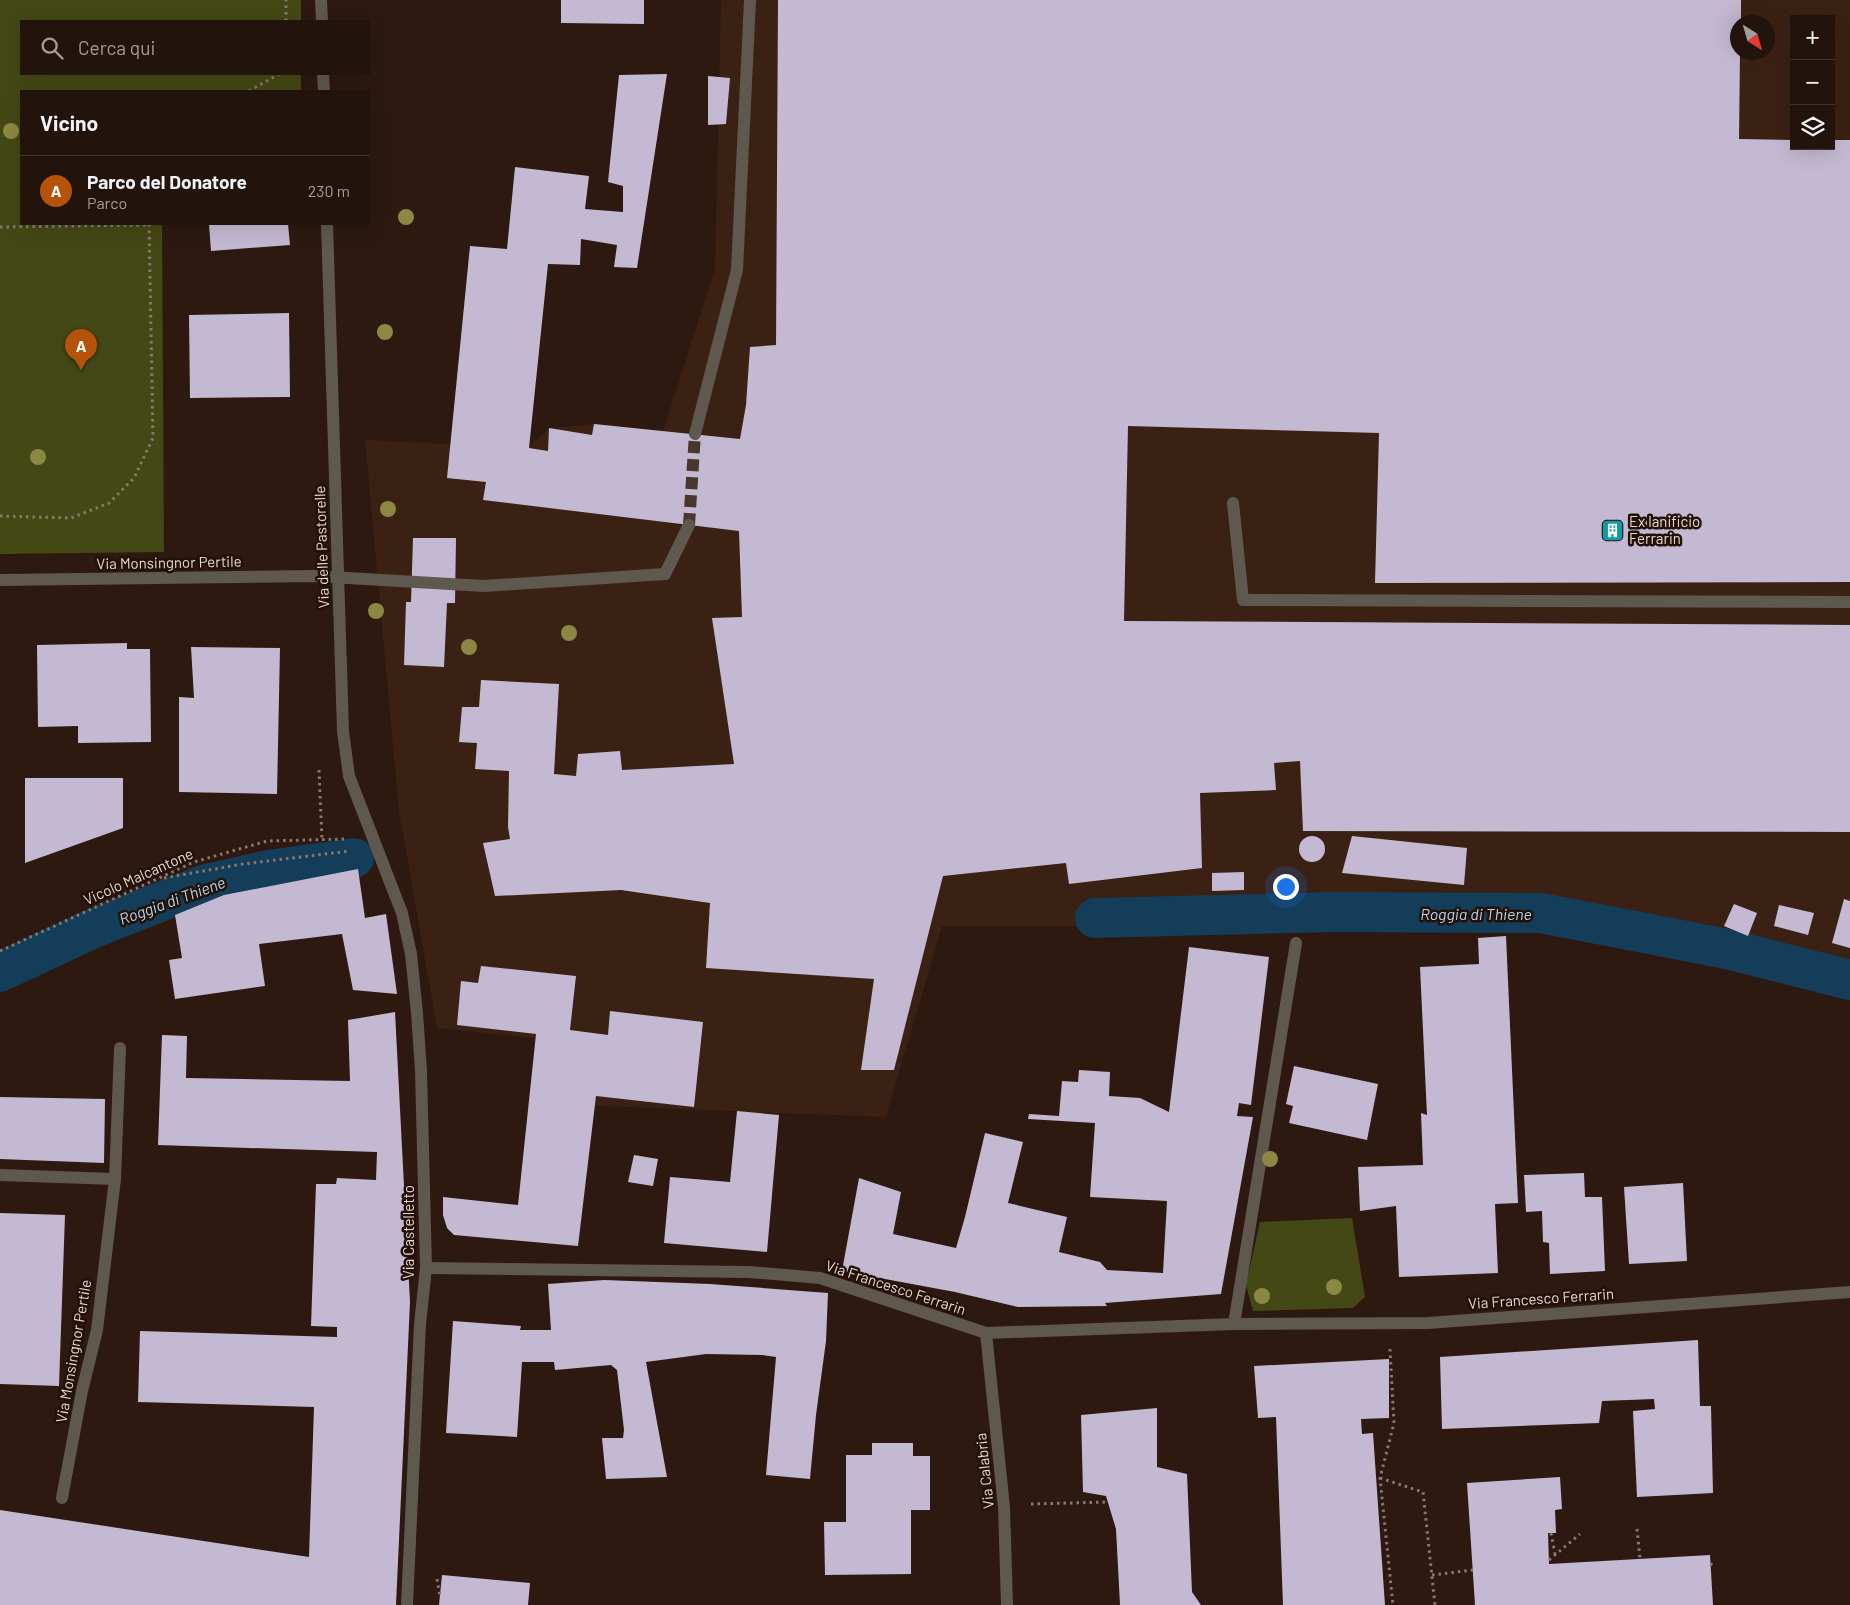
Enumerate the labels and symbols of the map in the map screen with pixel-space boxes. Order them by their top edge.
north arrow [1730,15,1775,60]
pin: A [65,329,97,370]
street label: Via delle Pastorelle [310,485,332,609]
place label: Ex lanificio Ferrarin [1629,512,1700,547]
building icon: Ex lanificio Ferrarin [1601,518,1625,542]
street label: Via Monsingnor Pertile [96,552,242,572]
street label: Vicolo Malcantone [80,844,196,908]
water label: Roggia di Thiene [116,872,228,928]
your location [1273,874,1299,900]
water label: Roggia di Thiene [1420,904,1532,923]
street label: Via Castelletto [399,1185,417,1279]
street label: Via Francesco Ferrarin [824,1256,968,1318]
street label: Via Monsingnor Pertile [52,1278,94,1424]
street label: Via Francesco Ferrarin [1467,1284,1615,1312]
street label: Via Calabria [971,1432,997,1510]

